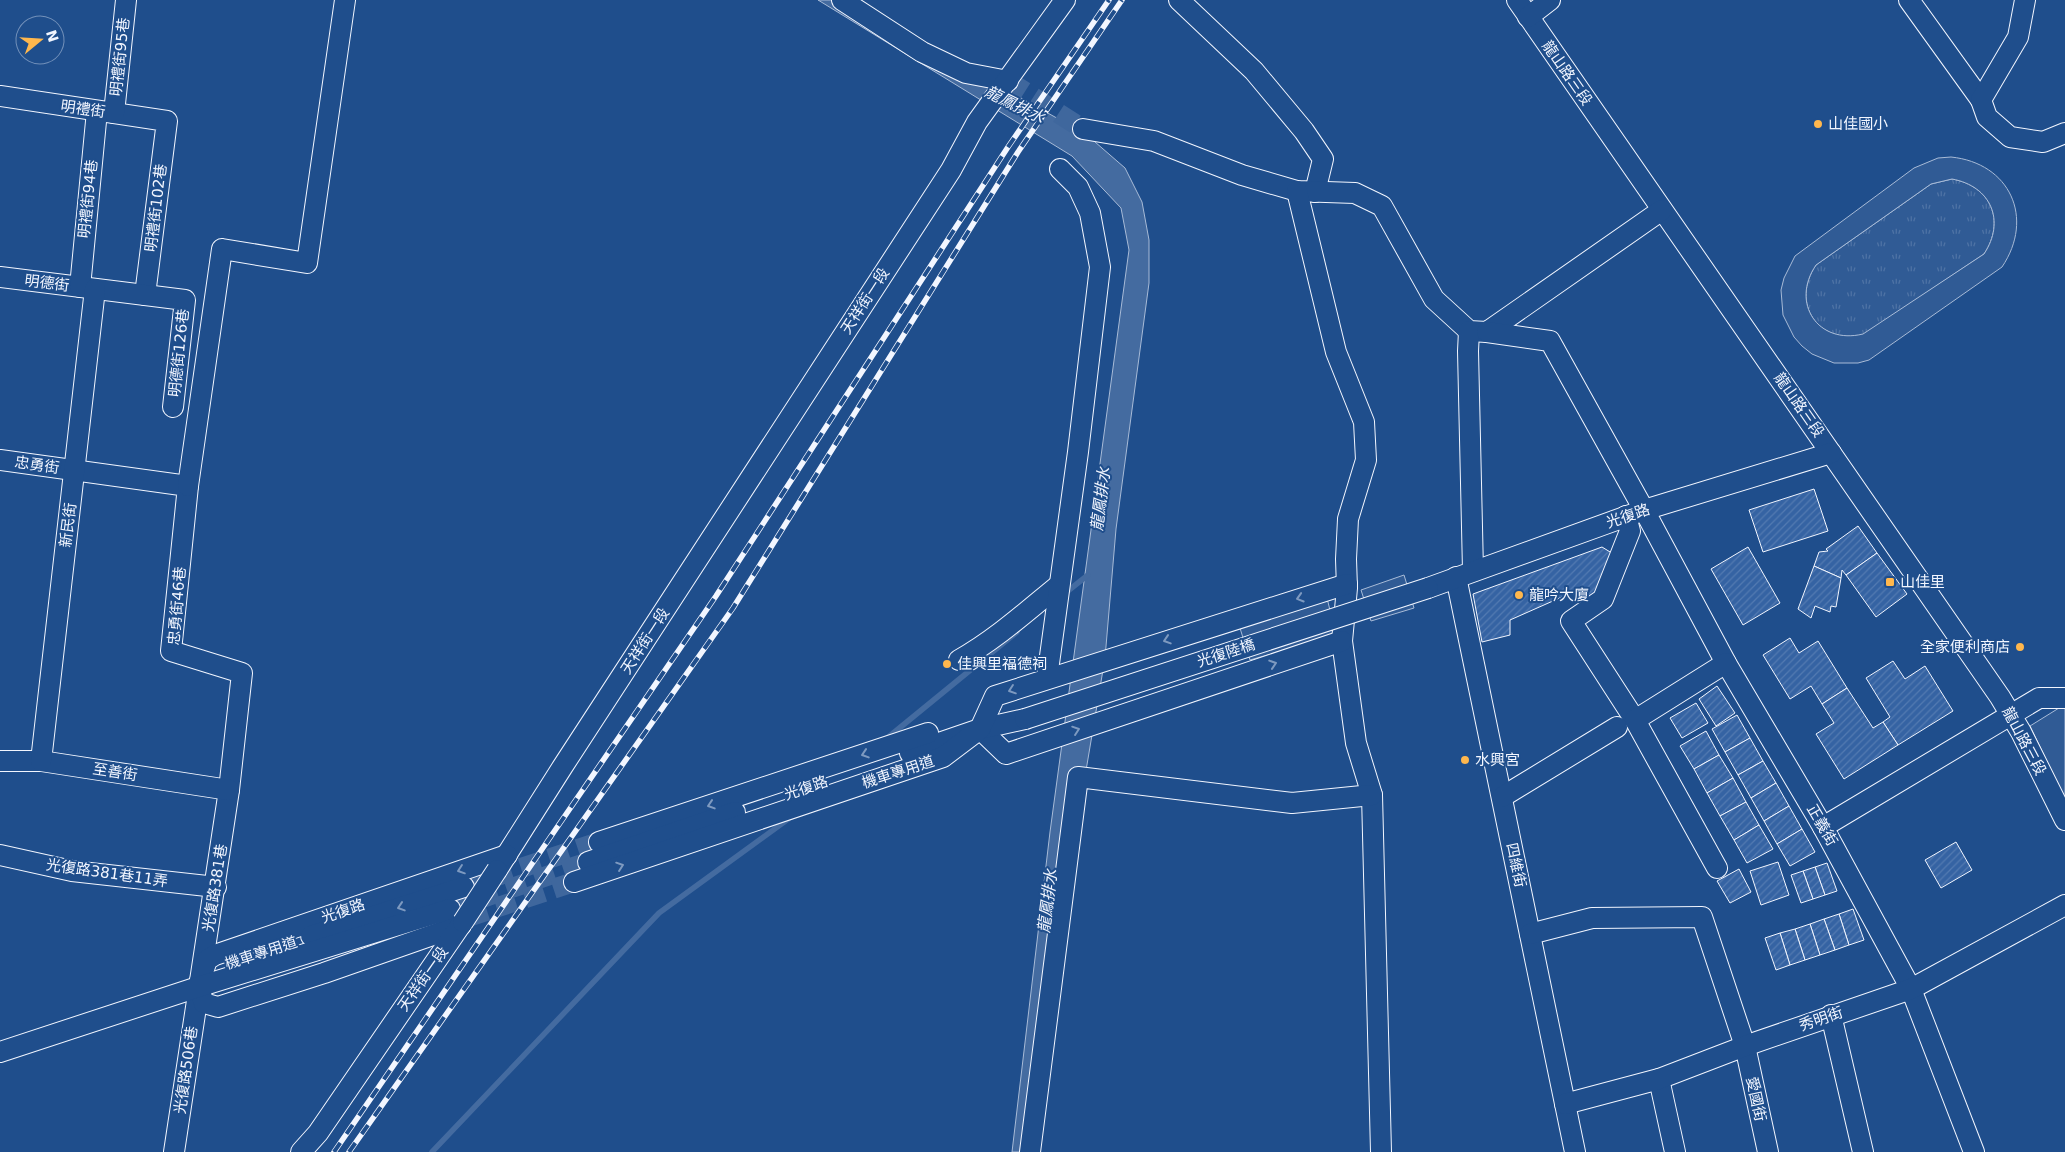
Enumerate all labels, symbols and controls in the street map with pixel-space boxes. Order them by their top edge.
north arrow [15,15,65,65]
street label: 明禮街95巷 [107,17,133,97]
text: N [43,28,62,44]
street label: 龍山路三段 [1538,37,1596,109]
water label: 龍鳳排水 [982,82,1049,127]
street label: 明禮街 [59,97,107,121]
place label: 山佳國小 [1828,115,1888,133]
marker: 山佳國小 [1812,118,1824,130]
street label: 明禮街94巷 [75,159,101,239]
street label: 明禮街102巷 [142,163,170,253]
street label: 天祥街一段 [837,265,893,337]
street label: 明德街 [24,271,70,295]
street label: 明德街126巷 [165,308,193,398]
street label: 龍山路三段 [1770,369,1828,441]
street label: 忠勇街 [13,453,61,477]
water label: 龍鳳排水 [1087,465,1114,532]
street label: 光復路 [1604,500,1652,532]
street label: 新民街 [56,502,80,548]
street label: 忠勇街46巷 [165,566,189,646]
place label: 山佳里 [1900,573,1945,591]
marker: 山佳里 [1884,576,1896,588]
place label: 龍吟大廈 [1529,586,1589,604]
marker: 龍吟大廈 [1513,589,1525,601]
one-way arrow [1297,592,1305,602]
street label: 天祥街一段 [617,605,673,677]
one-way arrow [1163,634,1171,644]
street label: 光復陸橋 [1195,635,1257,671]
place label: 全家便利商店 [1920,638,2010,656]
marker: 全家便利商店 [2014,641,2026,653]
place label: 佳興里福德祠 [957,655,1047,673]
marker: 佳興里福德祠 [941,658,953,670]
one-way arrow [1268,660,1276,670]
one-way arrow [1008,684,1017,694]
street label: 龍山路三段 [1998,704,2050,778]
one-way arrow [1071,726,1080,736]
one-way arrow [861,748,870,758]
place label: 水興宮 [1475,751,1520,769]
street label: 機車專用道 [860,752,936,792]
marker: 水興宮 [1459,754,1471,766]
street label: 至善街 [91,760,139,784]
street label: 光復路 [782,772,830,804]
one-way arrow [707,799,715,809]
street label: 正義街 [1803,801,1841,849]
street label: 四維街 [1503,841,1529,889]
street label: 光復路381巷 [199,843,231,933]
street label: 光復路381巷11弄 [45,856,169,890]
one-way arrow [615,862,624,872]
one-way arrow [457,865,466,875]
water label: 龍鳳排水 [1034,867,1061,934]
street label: 光復路 [319,895,367,927]
one-way arrow [397,901,405,911]
street label: 機車專用道 [223,933,299,973]
street label: 天祥街一段 [394,943,452,1015]
street label: 秀明街 [1797,1003,1845,1035]
street label: 光復路506巷 [171,1025,201,1115]
street label: 愛國街 [1743,1075,1769,1123]

